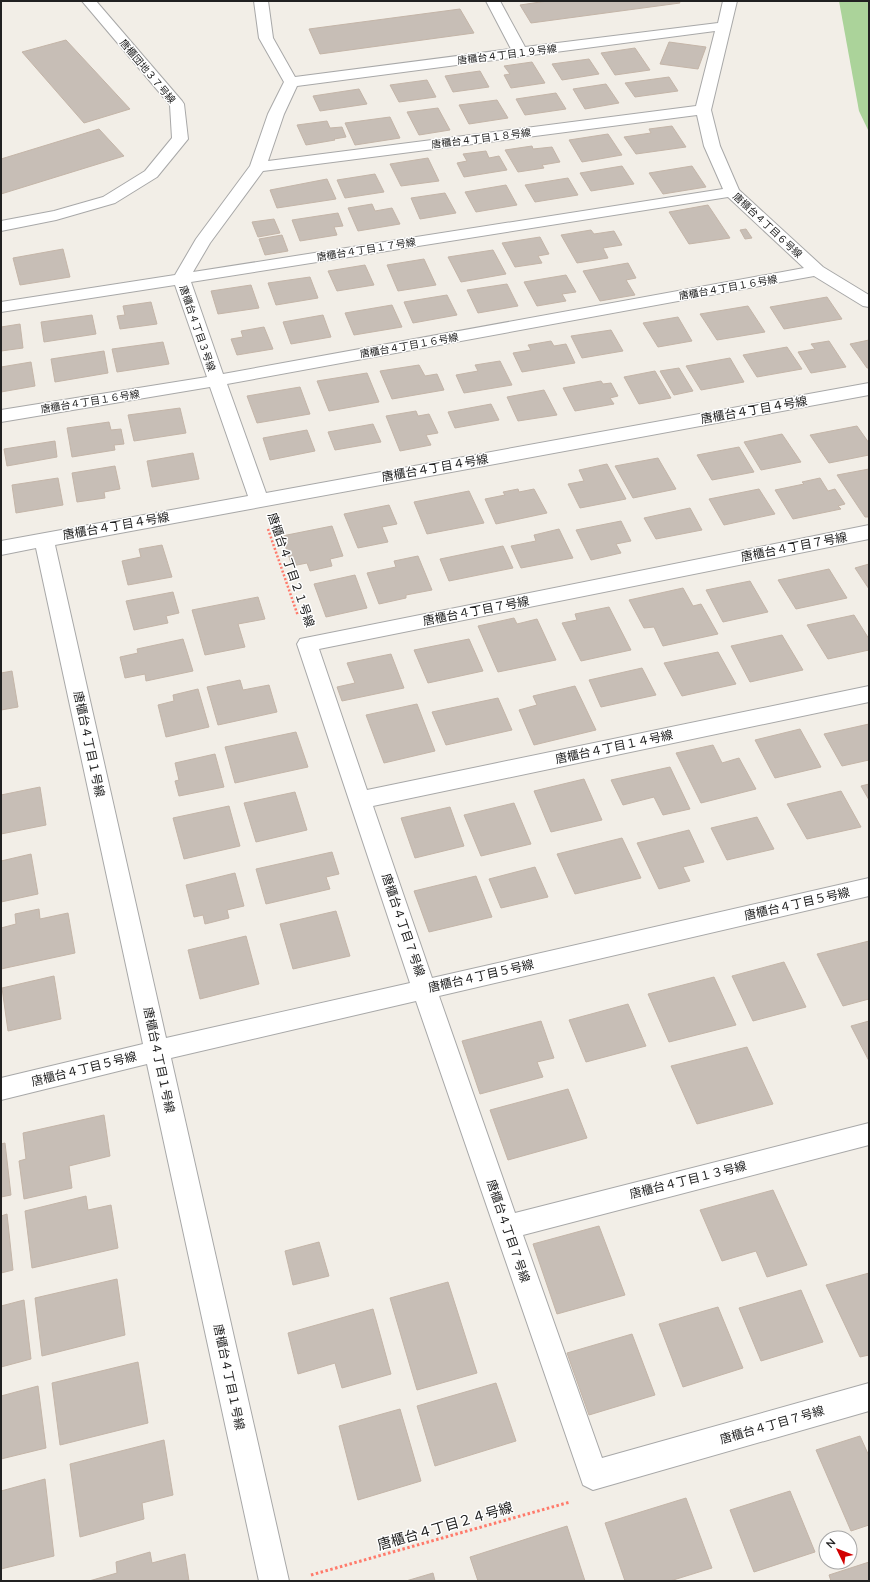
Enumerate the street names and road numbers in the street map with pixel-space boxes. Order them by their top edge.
street label: 唐櫃団地３７号線 [117,37,178,106]
street label: 唐櫃台４丁目１９号線 [457,42,557,67]
street label: 唐櫃台４丁目１８号線 [431,126,531,151]
street label: 唐櫃台４丁目６号線 [730,190,805,261]
street label: 唐櫃台４丁目１７号線 [316,235,416,264]
street label: 唐櫃台４丁目１６号線 [678,272,778,303]
street label: 唐櫃台４丁目３号線 [177,283,218,373]
street label: 唐櫃台４丁目１６号線 [359,330,459,361]
street label: 唐櫃台４丁目１６号線 [40,387,140,416]
street label: 唐櫃台４丁目４号線 [699,393,808,426]
street label: 唐櫃台４丁目４号線 [380,451,489,484]
street label: 唐櫃台４丁目４号線 [61,509,170,542]
street label: 唐櫃台４丁目２１号線 [265,511,318,629]
street label: 唐櫃台４丁目７号線 [739,529,848,564]
street label: 唐櫃台４丁目７号線 [421,593,530,628]
street label: 唐櫃台４丁目１号線 [71,690,108,798]
street label: 唐櫃台４丁目１４号線 [554,727,674,766]
street label: 唐櫃台４丁目７号線 [379,871,428,978]
street label: 唐櫃台４丁目５号線 [743,884,851,923]
street label: 唐櫃台４丁目５号線 [427,956,535,995]
street label: 唐櫃台４丁目１号線 [141,1006,178,1114]
street label: 唐櫃台４丁目５号線 [30,1048,138,1089]
street label: 唐櫃台４丁目１３号線 [628,1158,748,1201]
street label: 唐櫃台４丁目７号線 [484,1177,533,1284]
street label: 唐櫃台４丁目１号線 [211,1323,248,1431]
street label: 唐櫃台４丁目７号線 [718,1402,826,1447]
street label: 唐櫃台４丁目２４号線 [375,1498,515,1554]

